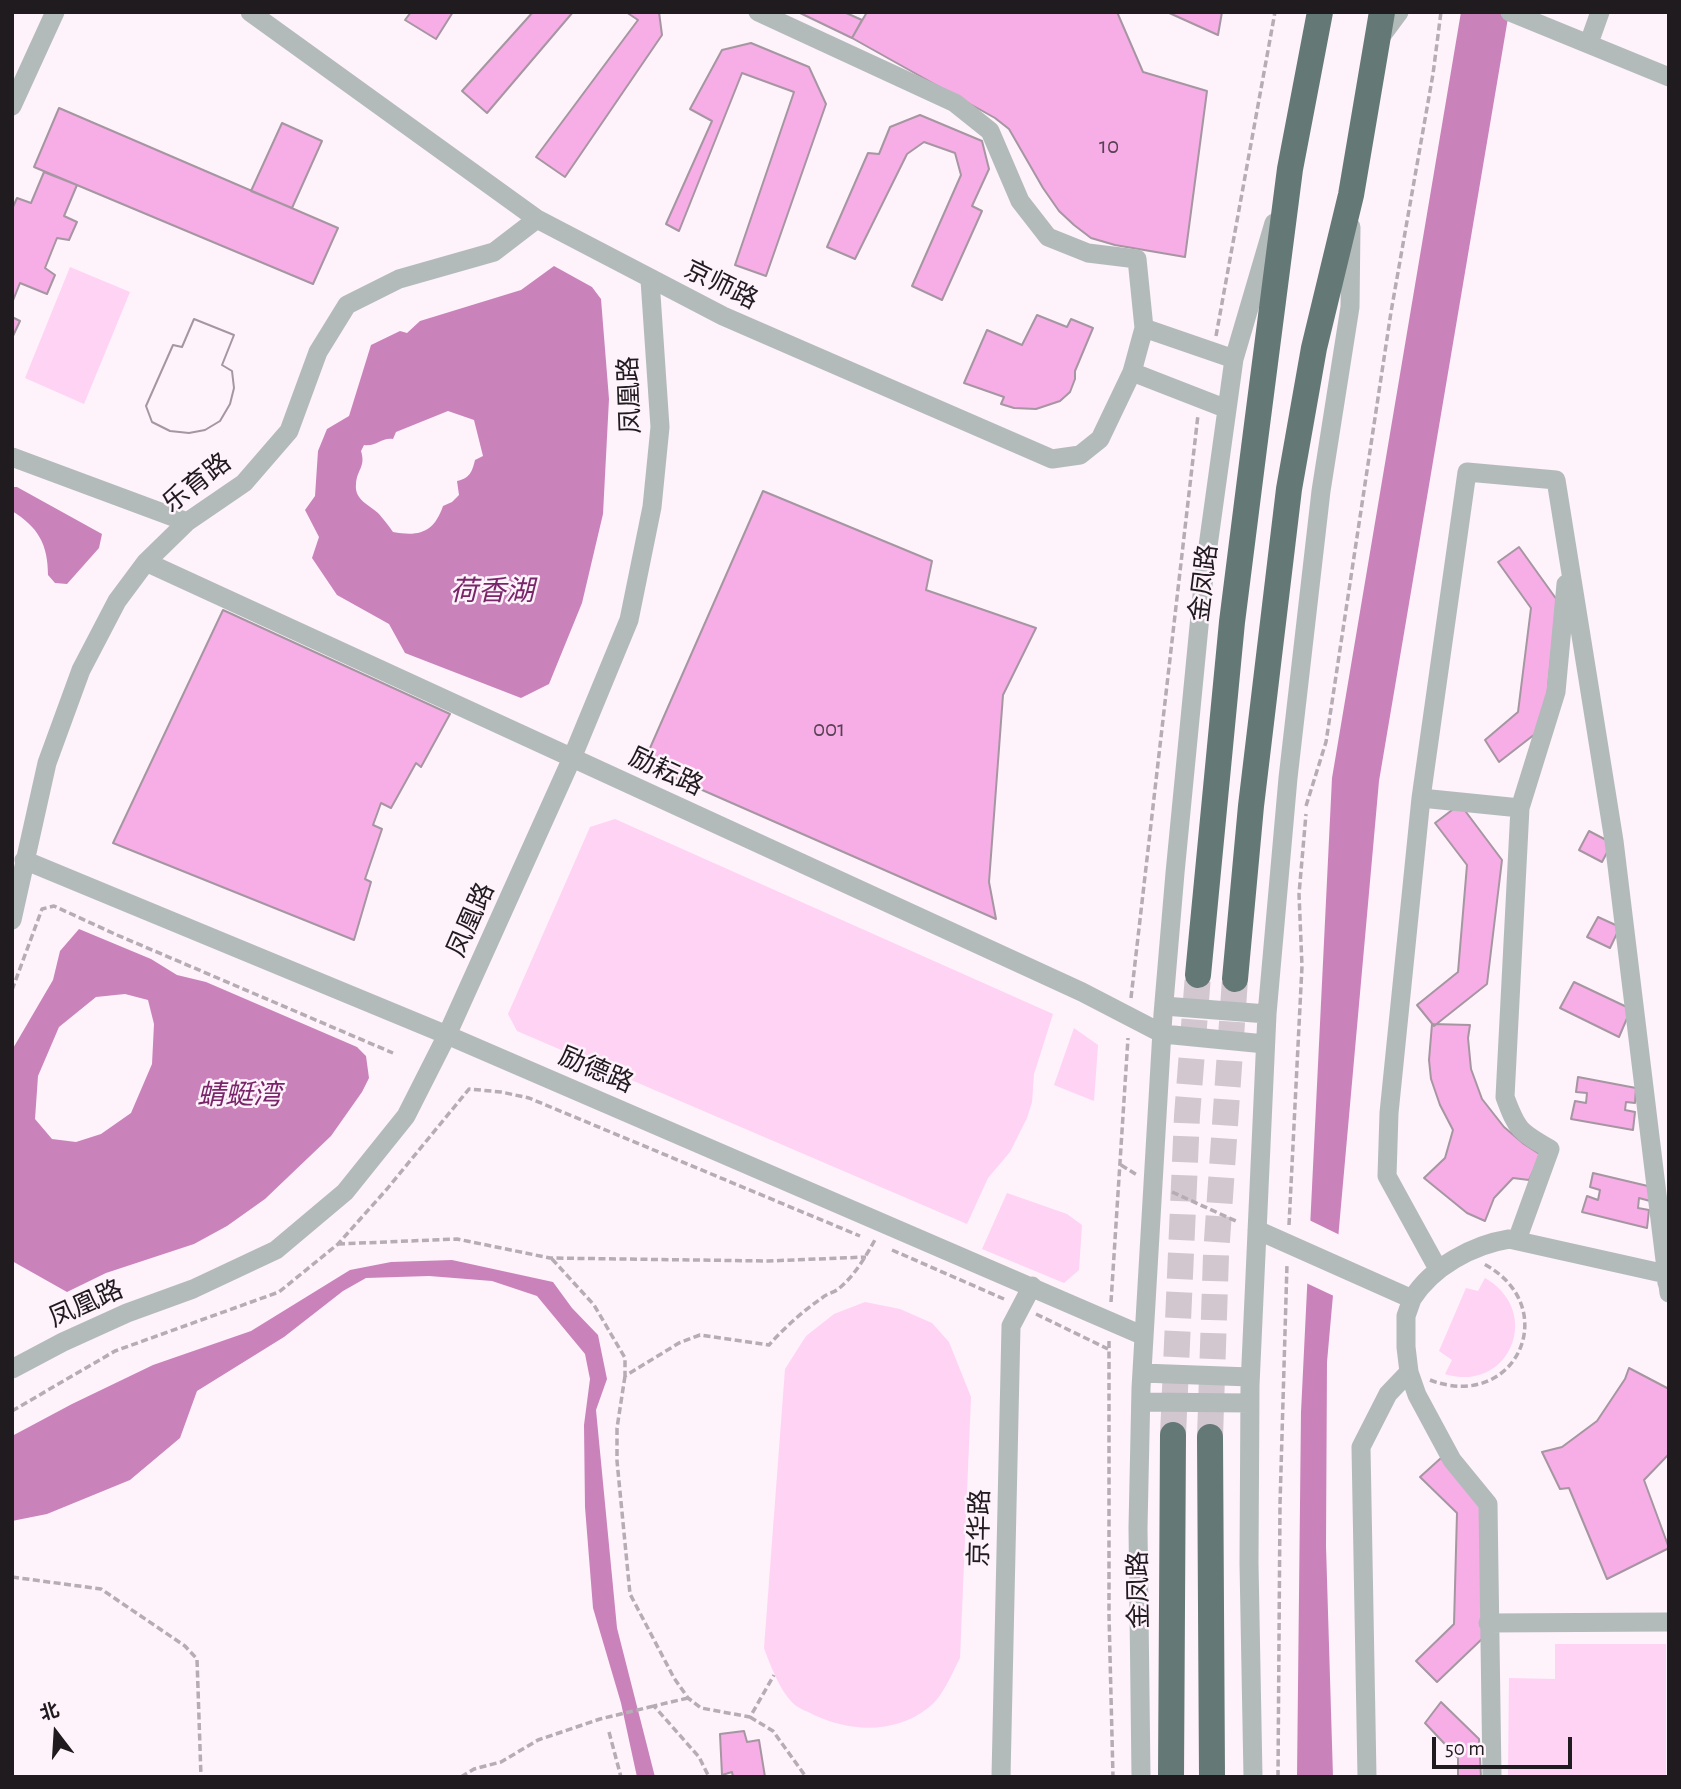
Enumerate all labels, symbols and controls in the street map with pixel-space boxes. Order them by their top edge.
house number: 10 [1099,132,1119,160]
street label: 京师路 [679,254,763,316]
street label: 凤凰路 [613,355,647,435]
street label: 乐育路 [157,447,237,519]
street label: 金凤路 [1184,542,1224,624]
water label: 荷香湖 [450,575,534,609]
house number: 001 [813,715,845,743]
street label: 励耘路 [624,741,708,803]
street label: 凤凰路 [441,878,501,962]
street label: 励德路 [554,1040,638,1100]
water label: 蜻蜓湾 [197,1079,281,1113]
street label: 凤凰路 [44,1274,128,1334]
street label: 京华路 [964,1489,996,1567]
street label: 金凤路 [1123,1551,1155,1629]
north arrow [21,1698,91,1768]
text: 北 [38,1701,62,1724]
scale bar [1436,1722,1576,1766]
text: 50 m [1445,1738,1485,1759]

